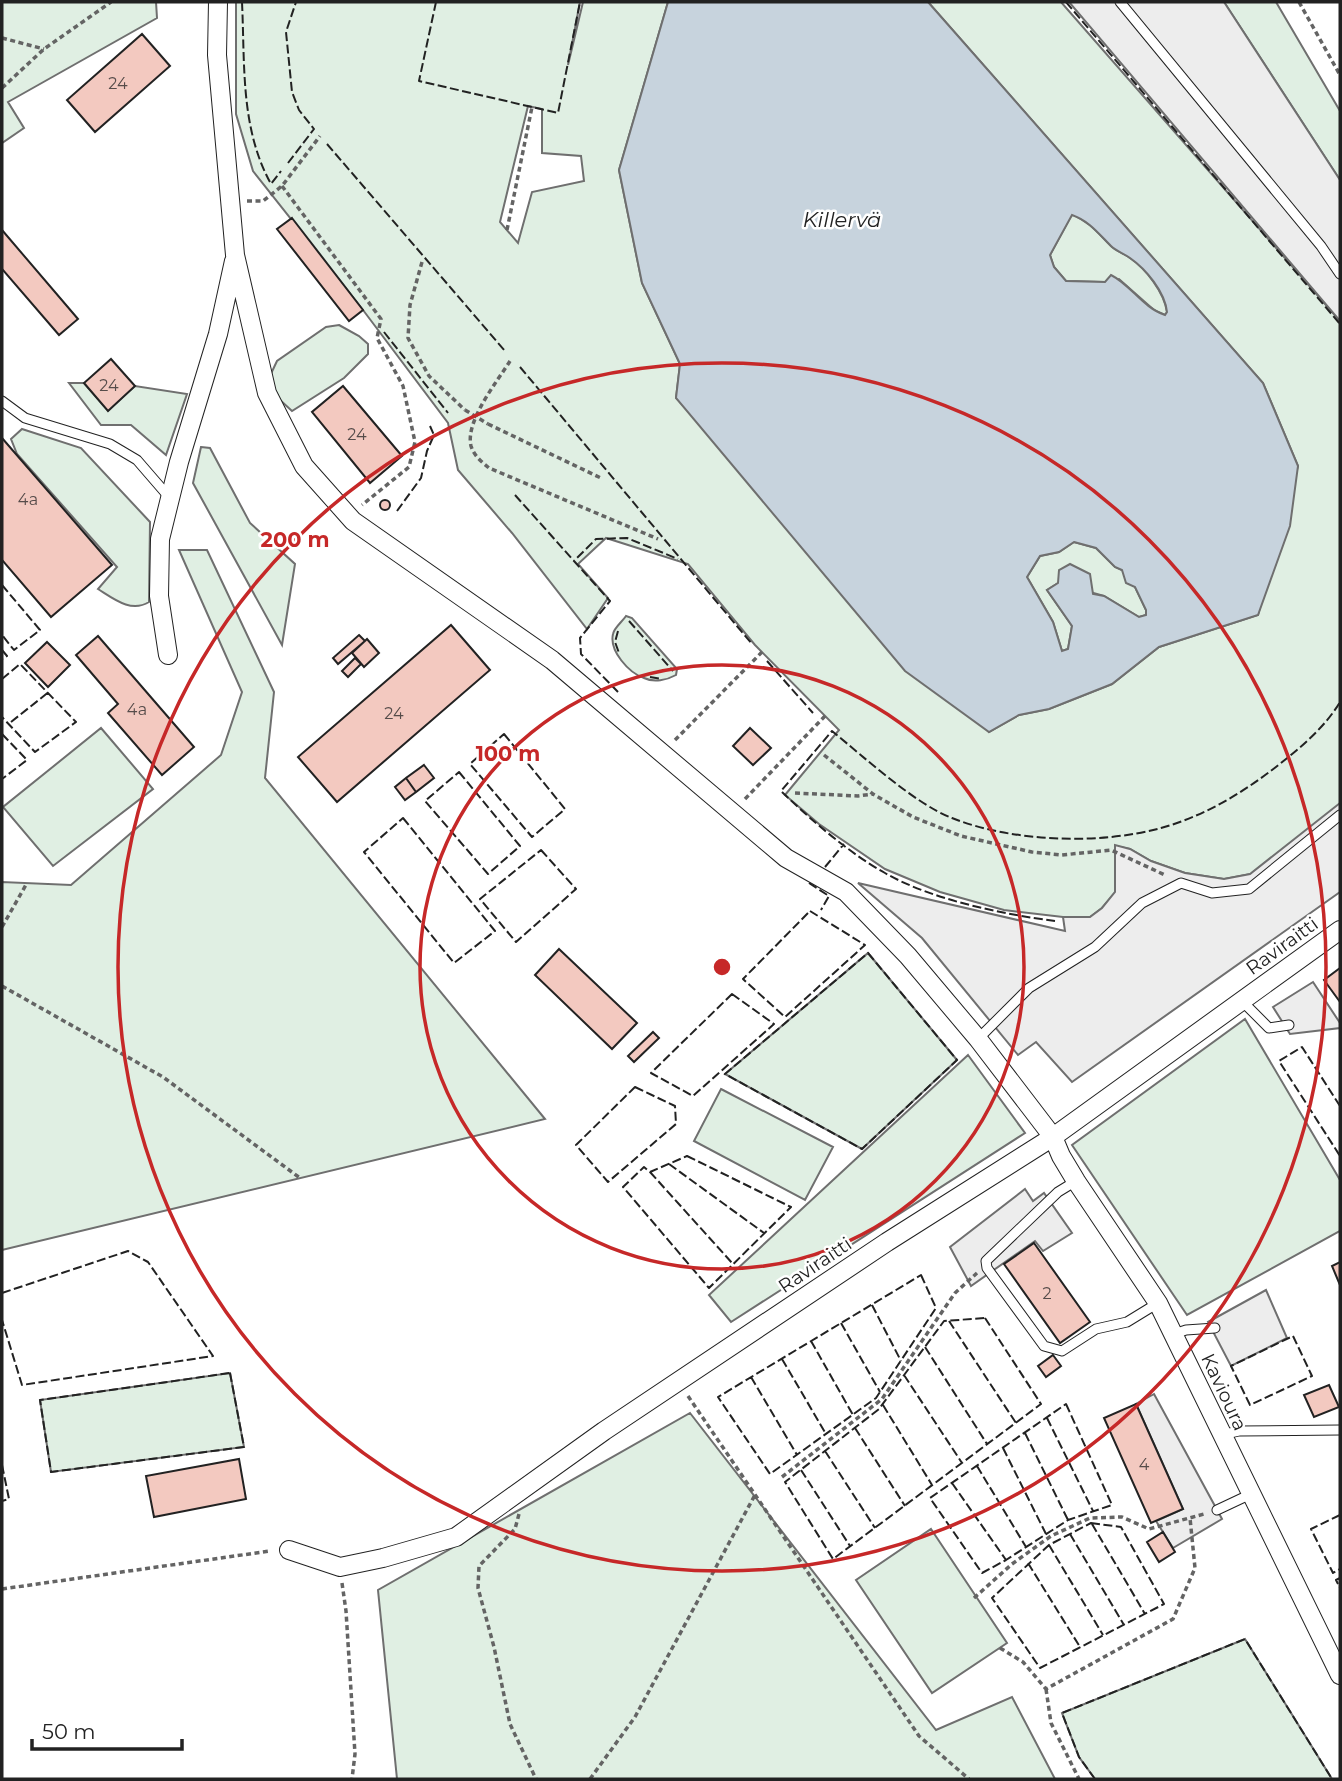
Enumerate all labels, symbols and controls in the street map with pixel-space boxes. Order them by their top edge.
house number: 24 [108,74,128,93]
water label: Killervä [803,207,881,232]
house number: 24 [99,376,119,395]
house number: 24 [347,425,367,444]
house number: 4a [18,490,38,509]
text: 200 m [261,527,329,552]
house number: 4a [127,700,147,719]
house number: 24 [384,704,404,723]
text: 100 m [476,741,540,766]
street label: Raviraitti [1242,912,1322,980]
centre of rings [710,955,734,979]
street label: Raviraitti [774,1232,856,1298]
house number: 2 [1042,1284,1052,1303]
street label: Kavioura [1196,1350,1252,1434]
house number: 4 [1139,1455,1150,1474]
scale bar [32,1708,182,1752]
text: 50 m [42,1719,96,1744]

